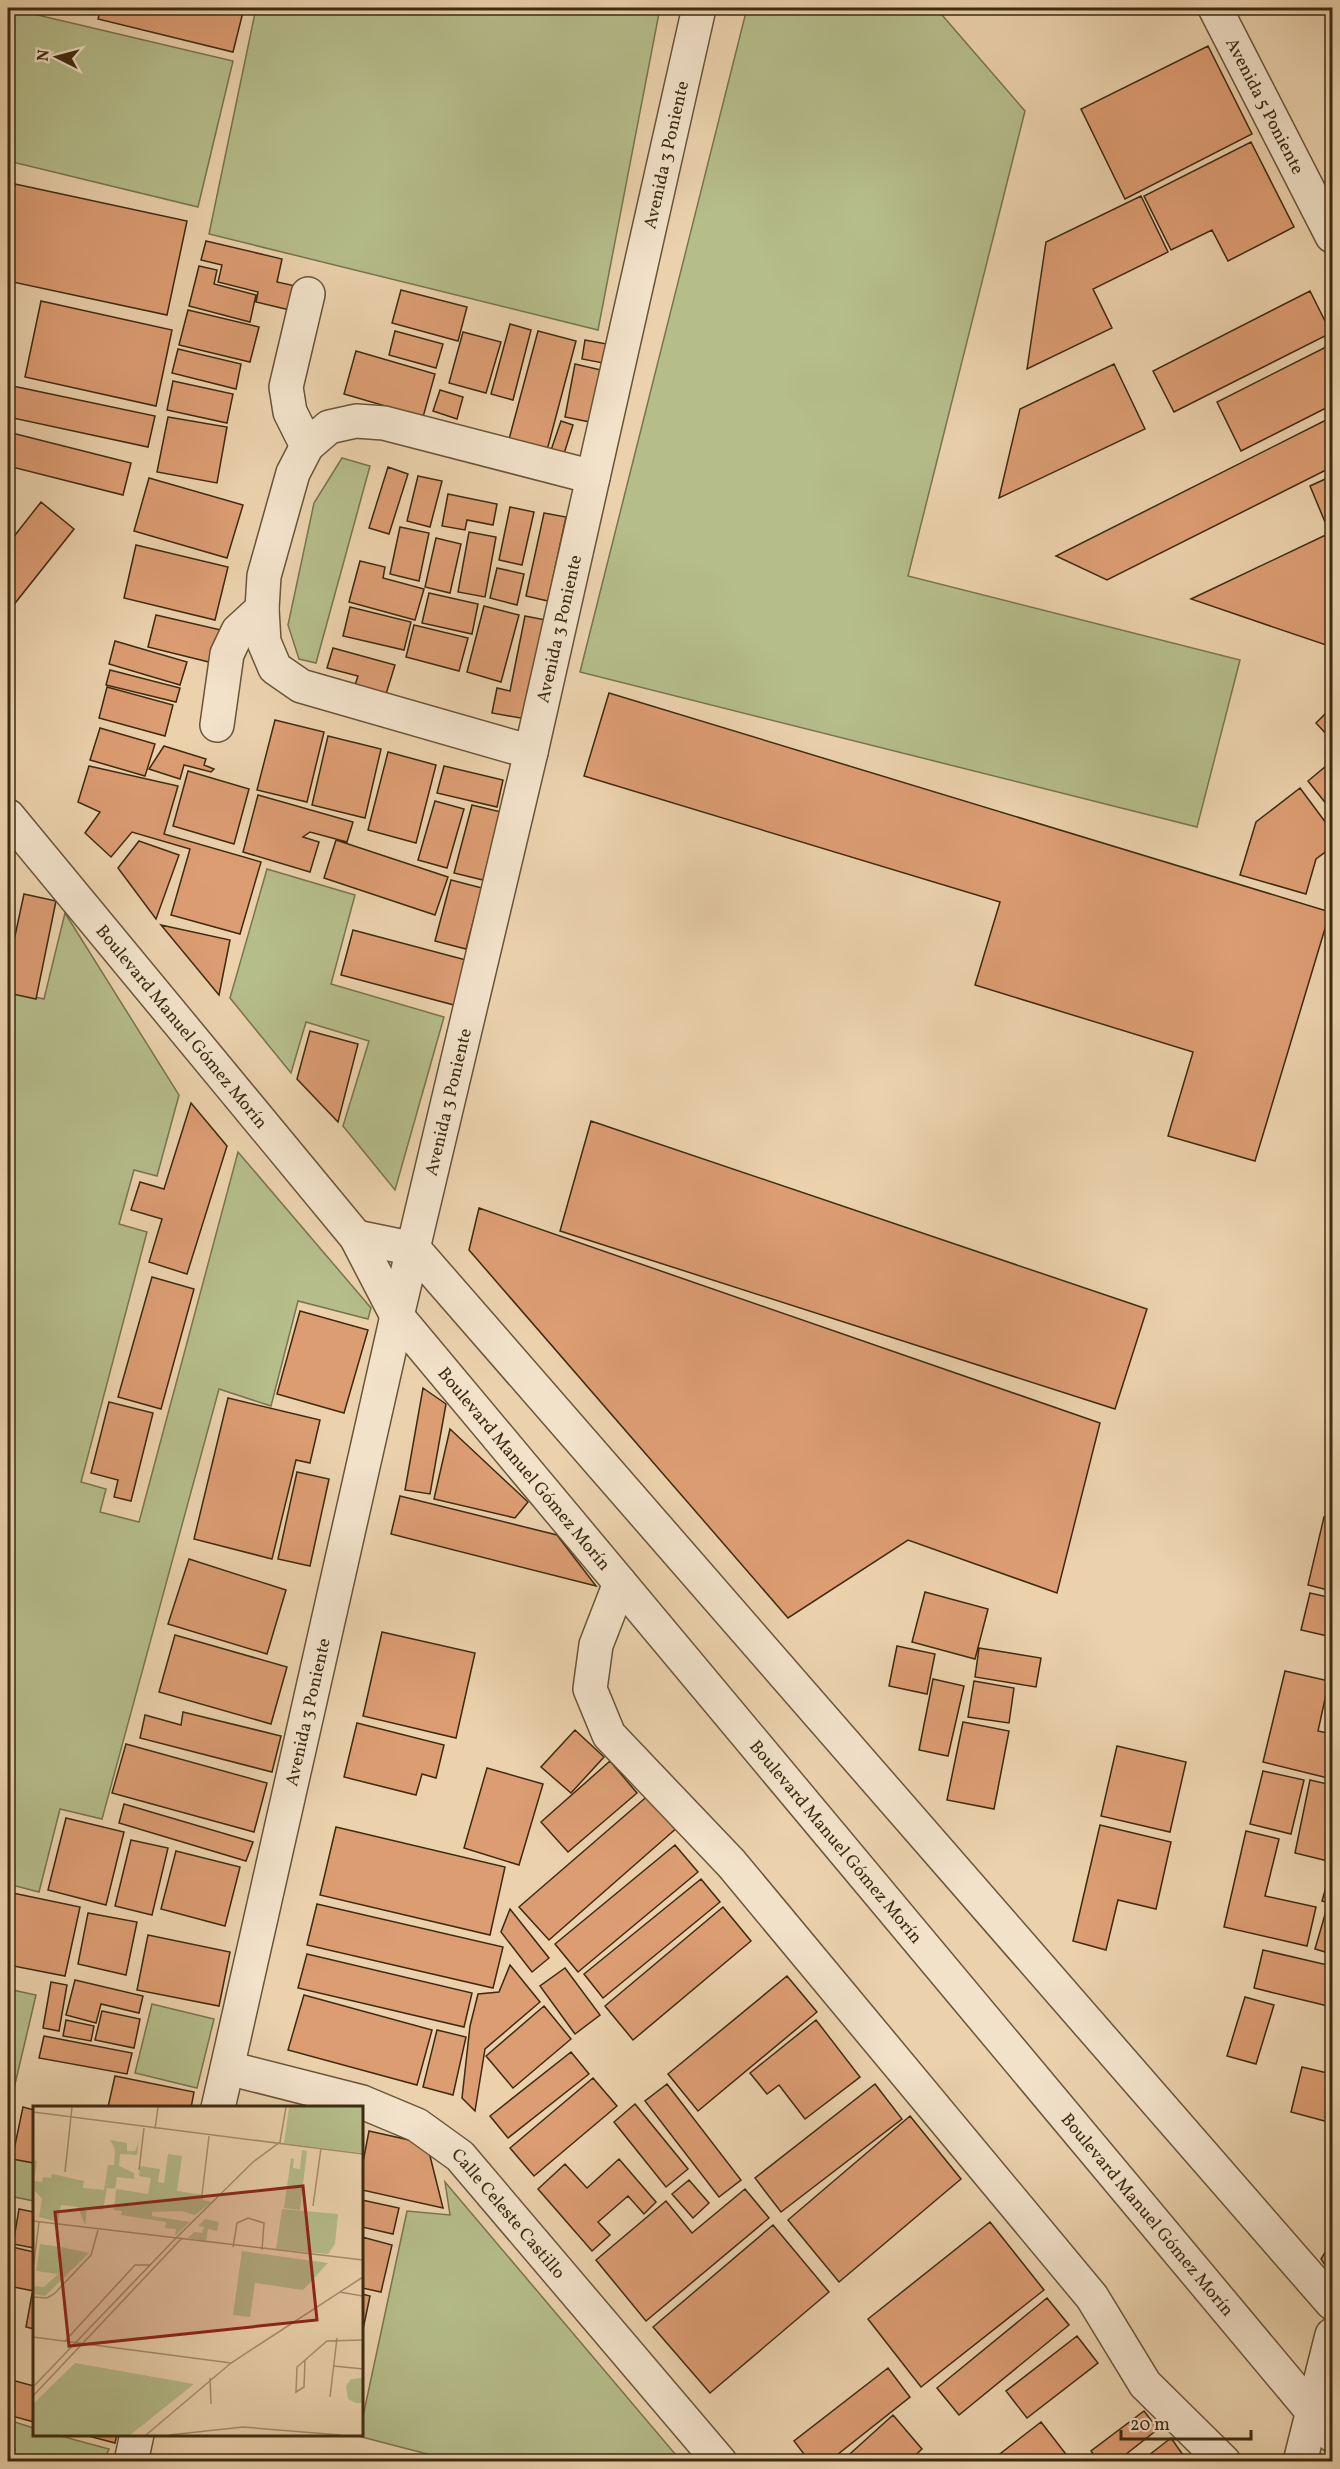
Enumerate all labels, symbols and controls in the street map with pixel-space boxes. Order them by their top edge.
north arrow [27,27,87,87]
street label: Avenida 5 Poniente [1218,34,1309,179]
text: N [33,48,56,63]
street label: Avenida 3 Poniente [639,79,696,231]
street label: Avenida 3 Poniente [531,553,589,706]
street label: Boulevard Manuel Gómez Morín [89,920,273,1135]
street label: Avenida 3 Poniente [420,1026,479,1179]
street label: Boulevard Manuel Gómez Morín [431,1362,616,1577]
street label: Avenida 3 Poniente [280,1636,338,1789]
street label: Boulevard Manuel Gómez Morín [743,1735,927,1950]
inset map [33,2106,363,2436]
street label: Boulevard Manuel Gómez Morín [1054,2108,1239,2323]
street label: Calle Celeste Castillo [446,2143,570,2285]
scale bar [1121,2403,1252,2441]
text: 20 m [1130,2413,1170,2438]

